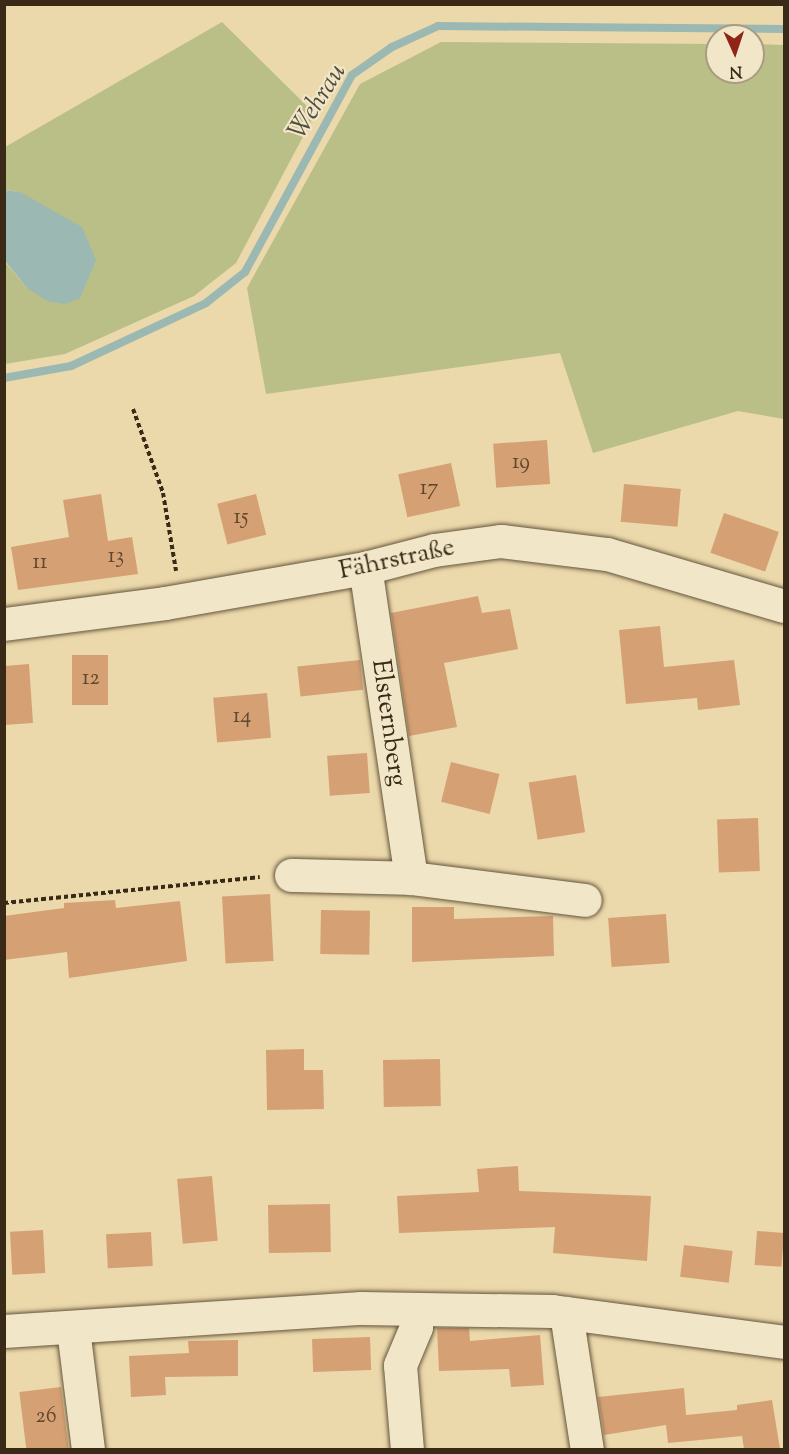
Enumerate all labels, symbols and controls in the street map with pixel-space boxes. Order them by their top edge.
north arrow [705,24,765,84]
water label: Wehrau [282,58,354,146]
text: N [729,59,743,82]
house number: 19 [512,451,530,477]
house number: 17 [420,477,438,503]
house number: 15 [233,506,249,532]
street label: Fährstraße [336,533,458,587]
house number: 13 [108,545,124,571]
house number: 11 [33,551,47,577]
street label: Elsternberg [364,658,412,788]
house number: 12 [82,667,100,693]
house number: 14 [233,705,251,731]
house number: 26 [35,1405,57,1431]

